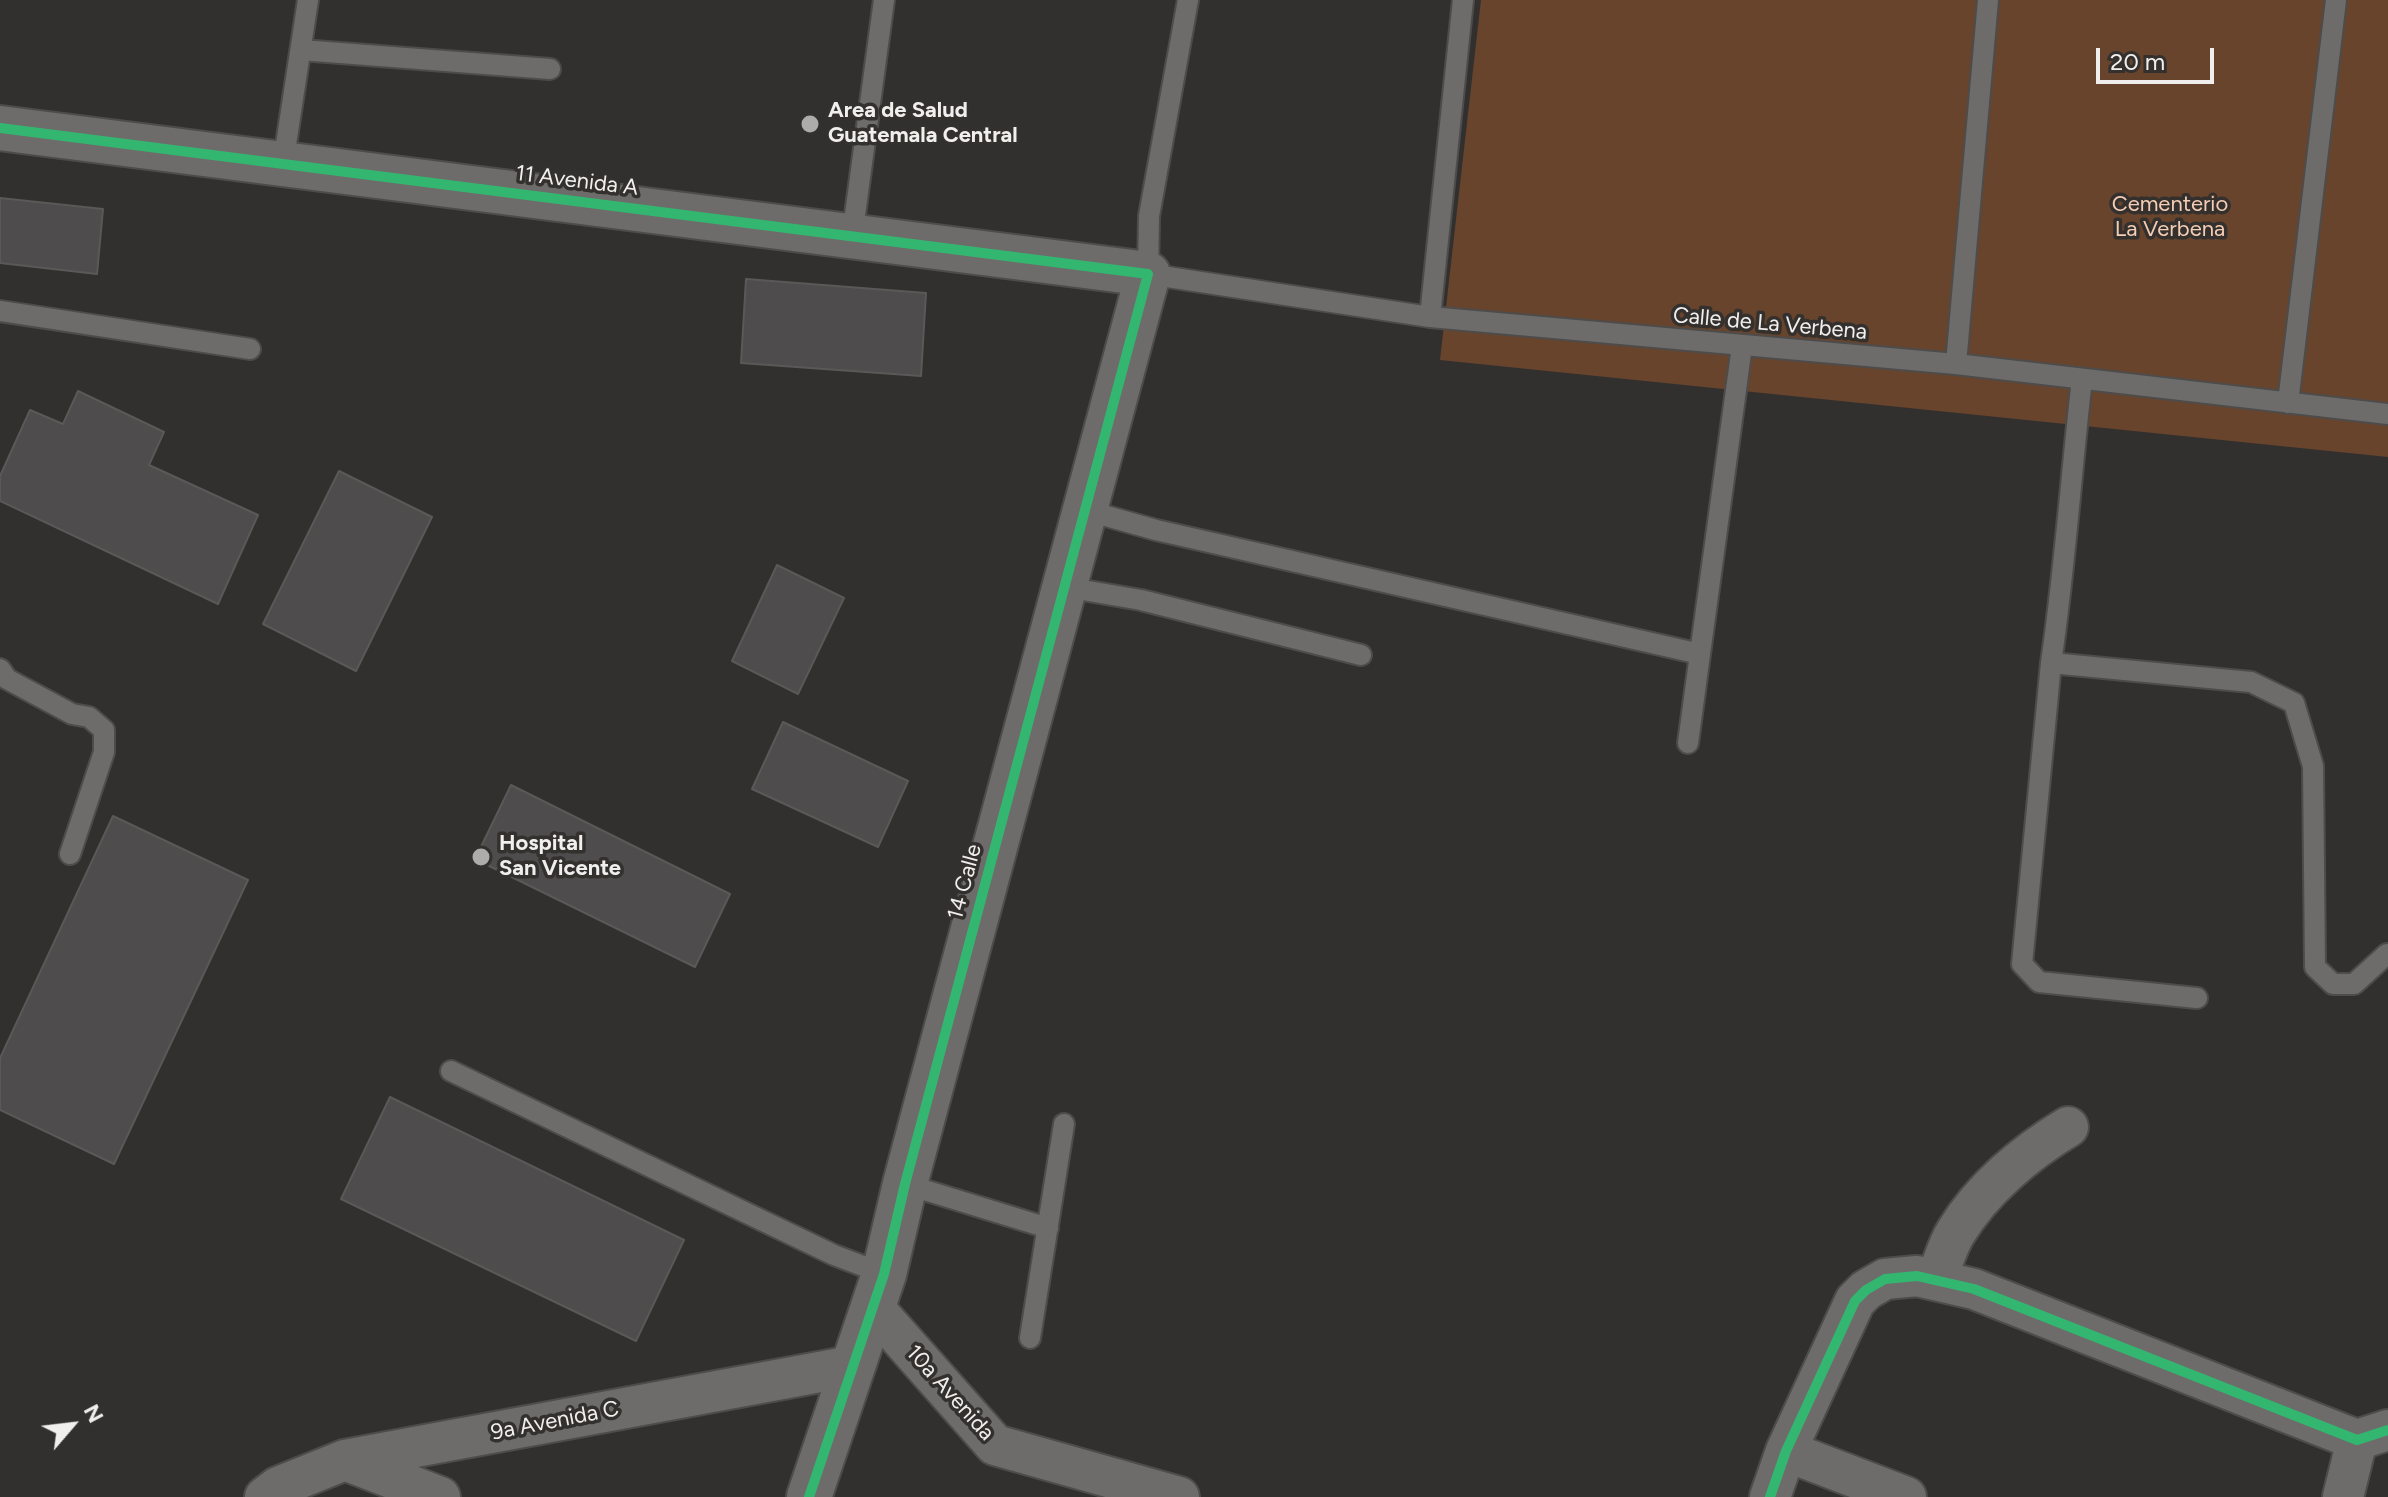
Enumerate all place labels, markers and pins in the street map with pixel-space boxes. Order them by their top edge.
place label: Area de Salud Guatemala Central [828,98,1018,150]
marker: Area de Salud Guatemala Central [799,113,821,135]
place label: Hospital San Vicente [499,831,621,882]
marker: Hospital San Vicente [470,846,492,868]

